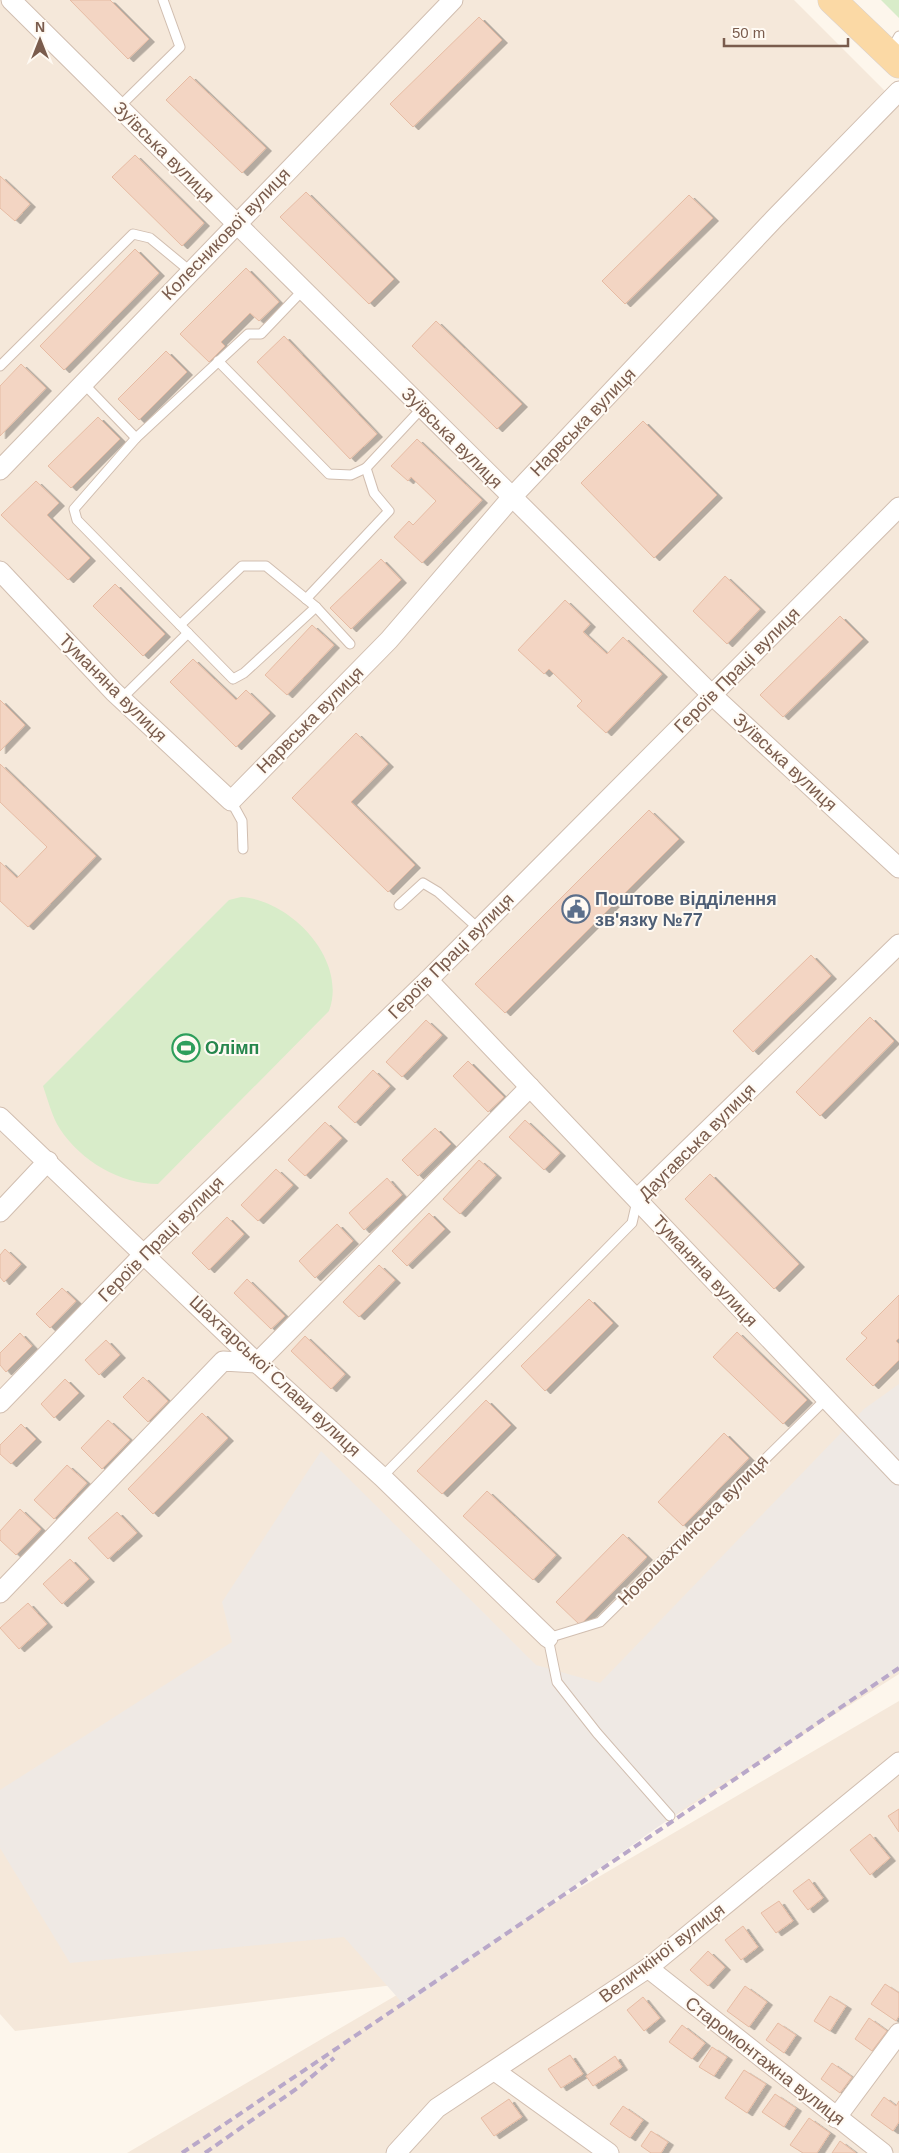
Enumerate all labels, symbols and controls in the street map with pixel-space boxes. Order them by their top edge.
north arrow [15,15,65,65]
scale bar [724,15,848,47]
text: N [35,19,45,35]
text: 50 m [732,24,765,41]
street label: Зуївська вулиця [109,97,219,207]
street label: Колесникової вулиця [158,164,294,304]
street label: Нарвська вулиця [526,364,640,480]
street label: Зуївська вулиця [397,383,507,493]
street label: Героїв Праці вулиця [670,603,804,737]
street label: Туманяна вулиця [55,630,171,746]
street label: Нарвська вулиця [253,663,367,777]
street label: Зуївська вулиця [729,709,841,815]
street label: Героїв Праці вулиця [384,889,518,1023]
place label: Поштове відділення зв'язку №77 [595,889,777,930]
public building icon: Поштове відділення зв'язку №77 [561,894,591,924]
sports icon: Олімп [171,1033,201,1063]
place label: Олімп [205,1038,259,1058]
street label: Даугавська вулиця [635,1080,759,1204]
street label: Героїв Праці вулиця [94,1172,228,1306]
street label: Туманяна вулиця [649,1211,761,1331]
street label: Шахтарської Слави вулиця [185,1291,365,1461]
street label: Новошахтинська вулиця [614,1451,772,1609]
street label: Величкіної вулиця [595,1899,729,2007]
street label: Старомонтажна вулиця [681,1993,849,2129]

